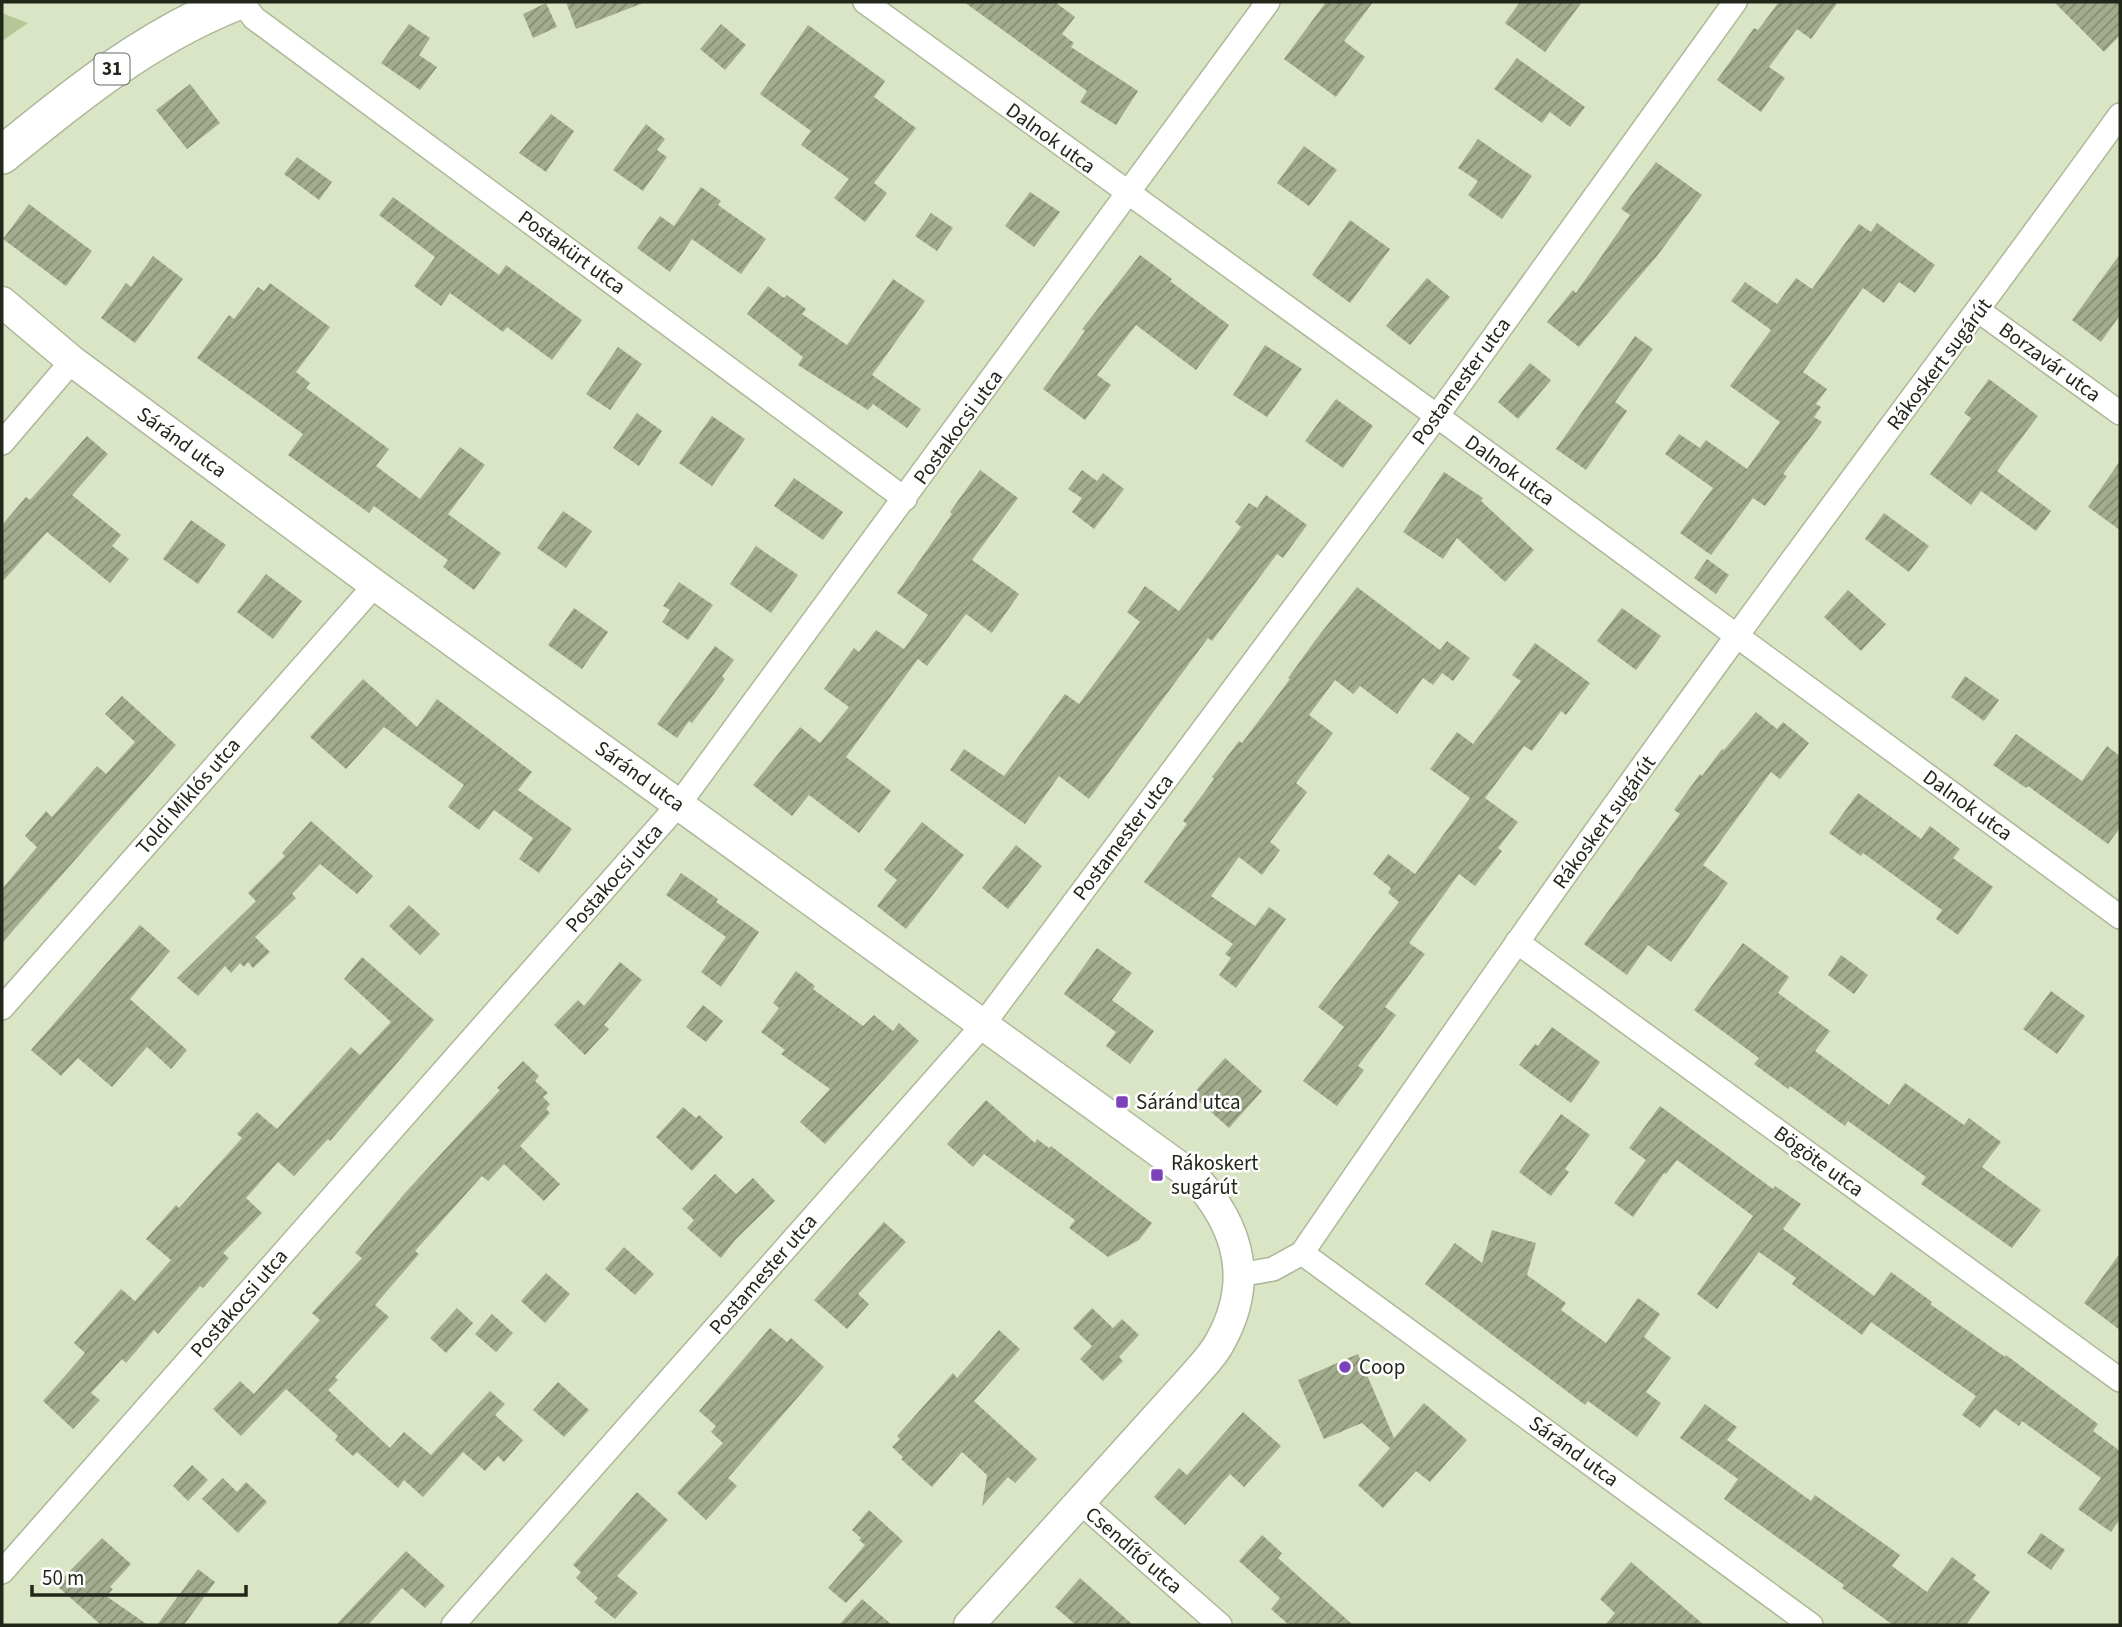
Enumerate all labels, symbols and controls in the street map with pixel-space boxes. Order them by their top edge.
road number: 31 [94,54,130,85]
street label: Dalnok utca [1000,95,1102,181]
street label: Postakürt utca [512,203,632,301]
street label: Rákoskert sugárút [1879,292,1999,436]
street label: Postamester utca [1404,311,1518,451]
street label: Borzavár utca [1993,315,2107,409]
street label: Postakocsi utca [906,363,1010,491]
street label: Sáránd utca [131,399,233,485]
street label: Dalnok utca [1459,427,1561,513]
street label: Toldi Miklós utca [129,731,247,861]
street label: Sáránd utca [589,733,691,819]
street label: Rákoskert sugárút [1545,749,1663,895]
street label: Dalnok utca [1917,762,2019,848]
street label: Postamester utca [1065,767,1181,907]
street label: Postakocsi utca [558,817,670,939]
place label: Sáránd utca [1136,1087,1241,1117]
marker: Sáránd utca [1114,1094,1130,1110]
street label: Bögöte utca [1768,1118,1870,1204]
place label: Rákoskert sugárút [1171,1148,1258,1202]
marker: Rákoskert sugárút [1149,1167,1165,1183]
street label: Postamester utca [702,1207,824,1341]
street label: Postakocsi utca [183,1242,295,1364]
place label: Coop [1359,1352,1405,1382]
marker: Coop [1337,1359,1353,1375]
street label: Sáránd utca [1523,1408,1625,1494]
street label: Csendítő utca [1079,1499,1189,1601]
scale bar [32,1554,245,1598]
text: 50 m [42,1563,84,1593]

